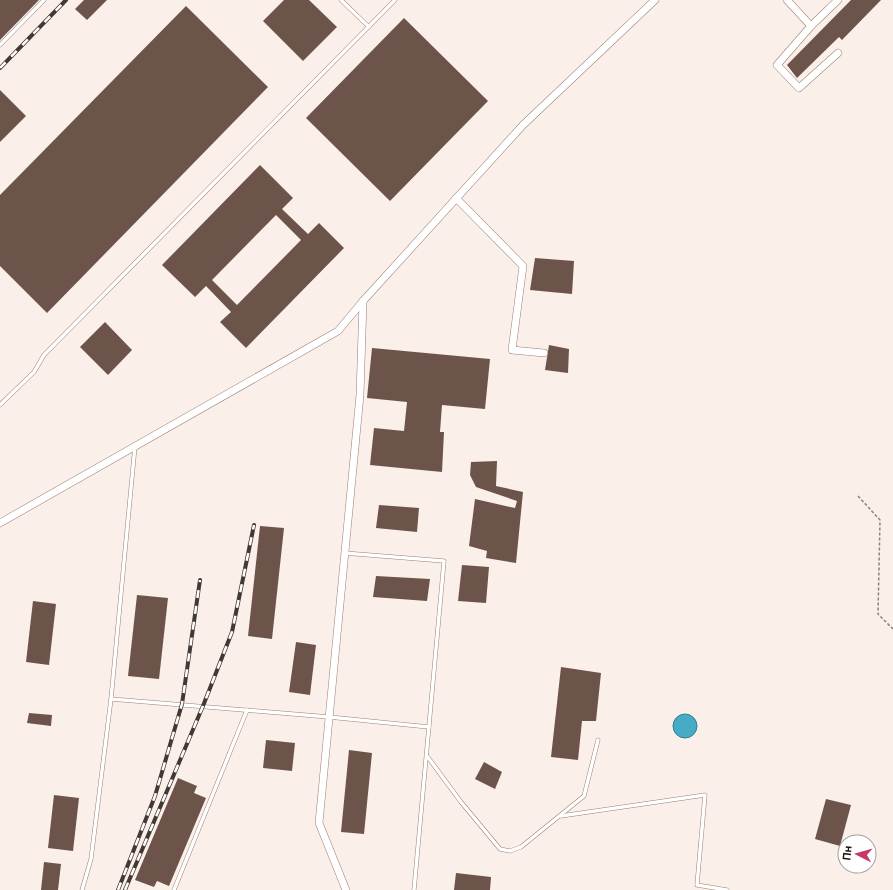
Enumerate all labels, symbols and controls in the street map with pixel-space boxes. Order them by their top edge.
north arrow [837,834,877,874]
text: Пн [840,845,855,861]

